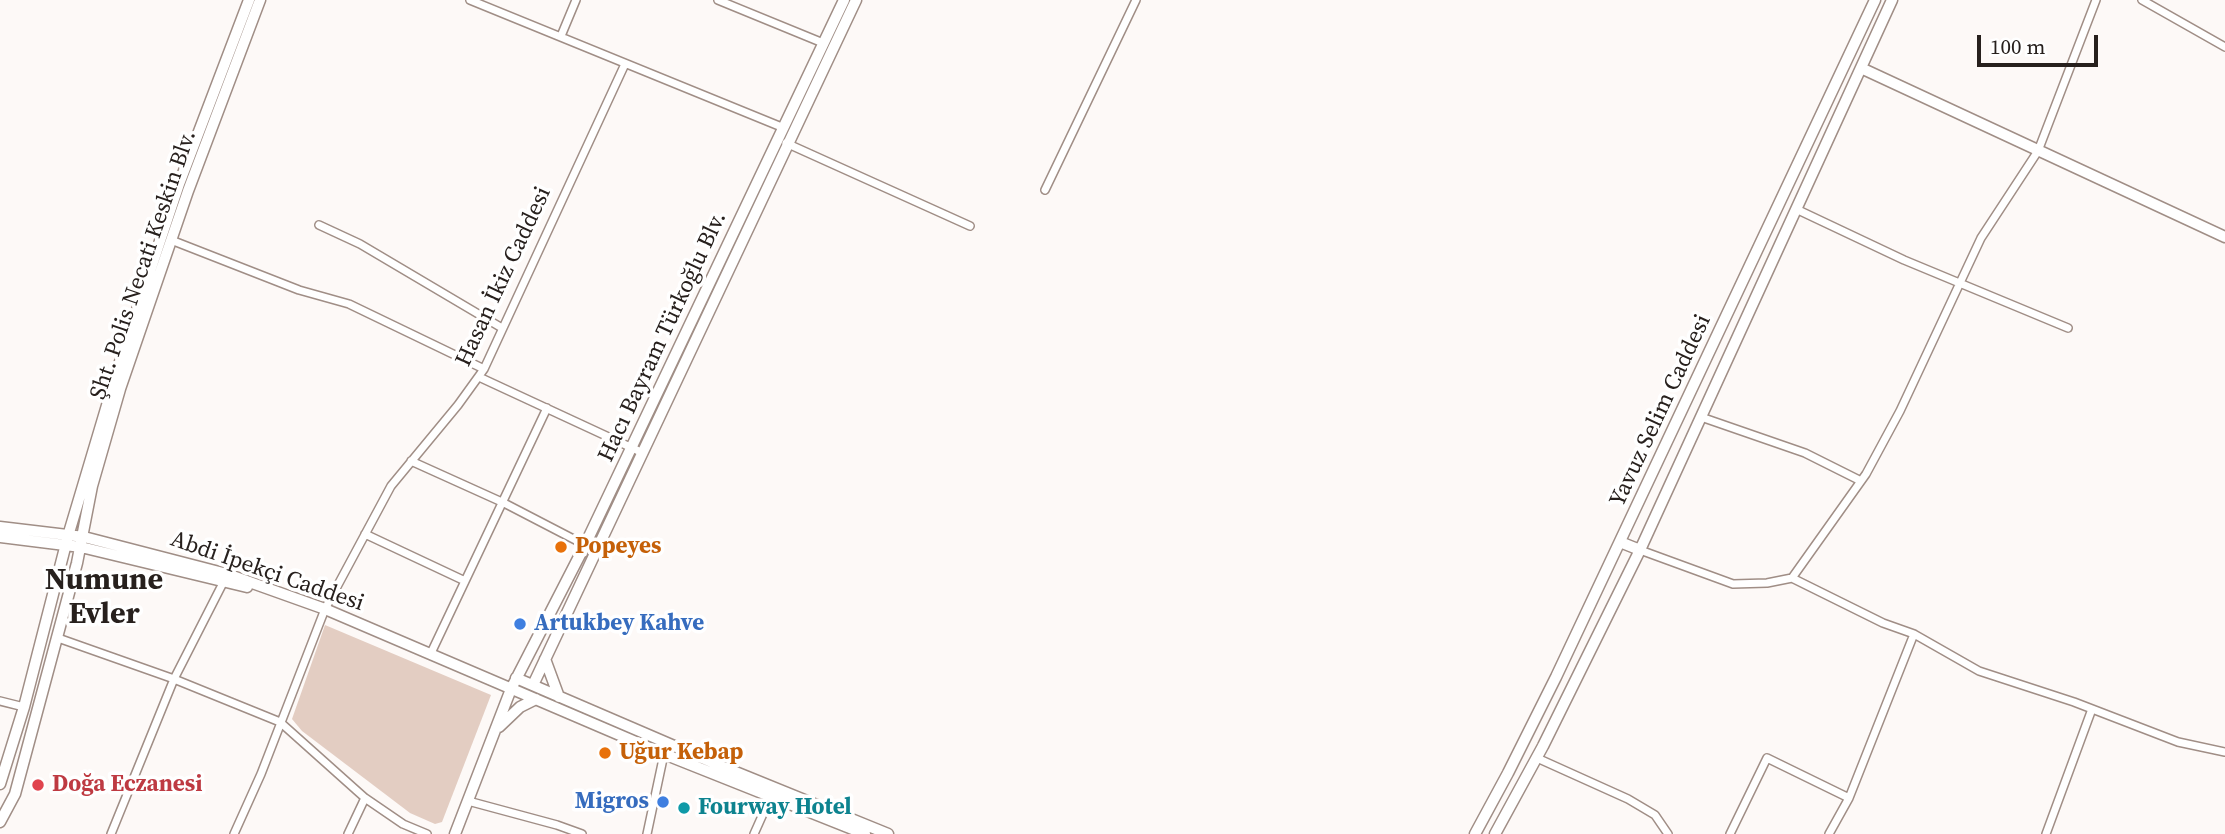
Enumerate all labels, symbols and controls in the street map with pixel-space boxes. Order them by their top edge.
scale bar [1980,21,2101,65]
text: 100 m [1990,32,2045,61]
street label: Şht. Polis Necati Keskin Blv. [85,127,203,403]
street label: Hasan İkiz Caddesi [450,183,558,371]
street label: Hacı Bayram Türkoğlu Blv. [593,207,733,467]
street label: Yavuz Selim Caddesi [1604,311,1718,511]
street label: Abdi İpekçi Caddesi [167,526,367,618]
place label: Popeyes [575,533,662,561]
marker: Popeyes [553,539,569,555]
district label: Numune Evler [45,563,163,634]
place label: Artukbey Kahve [534,610,704,638]
marker: Artukbey Kahve [512,616,528,632]
place label: Uğur Kebap [619,739,743,767]
marker: Uğur Kebap [597,745,613,761]
place label: Doğa Eczanesi [52,771,202,799]
marker: Doğa Eczanesi [30,777,46,793]
place label: Migros [575,788,649,816]
marker: Migros [655,794,671,810]
place label: Fourway Hotel [698,794,852,822]
marker: Fourway Hotel [676,800,692,816]

